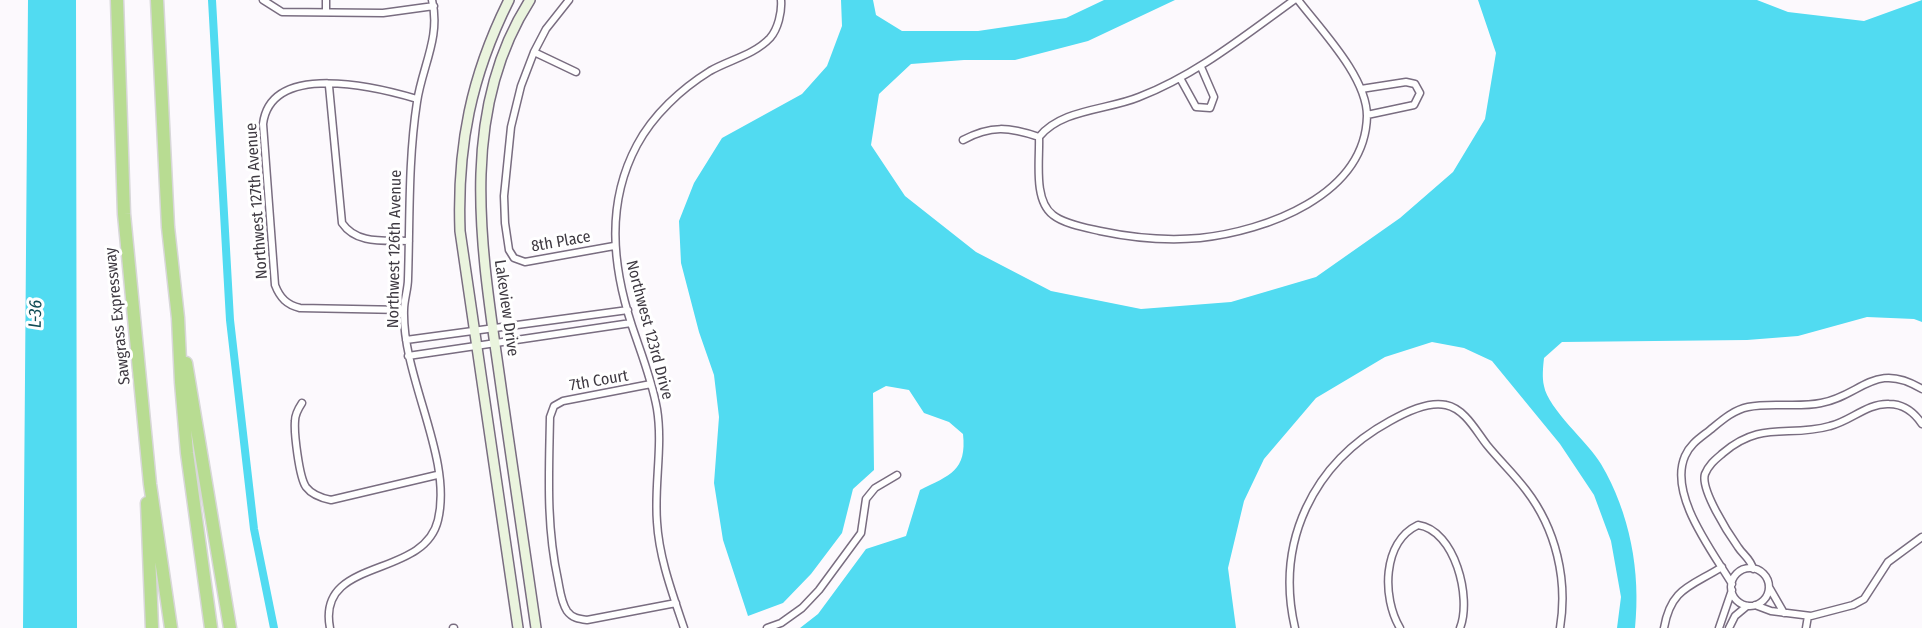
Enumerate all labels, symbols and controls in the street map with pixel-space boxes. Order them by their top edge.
street label: Northwest 127th Avenue [242,122,272,280]
street label: Northwest 126th Avenue [384,170,406,328]
street label: 8th Place [530,227,592,257]
street label: Sawgrass Expressway [101,246,135,386]
street label: Northwest 123rd Drive [621,258,677,402]
street label: Lakeview Drive [490,259,522,357]
water label: L-36 [25,300,47,328]
street label: 7th Court [568,366,630,396]

